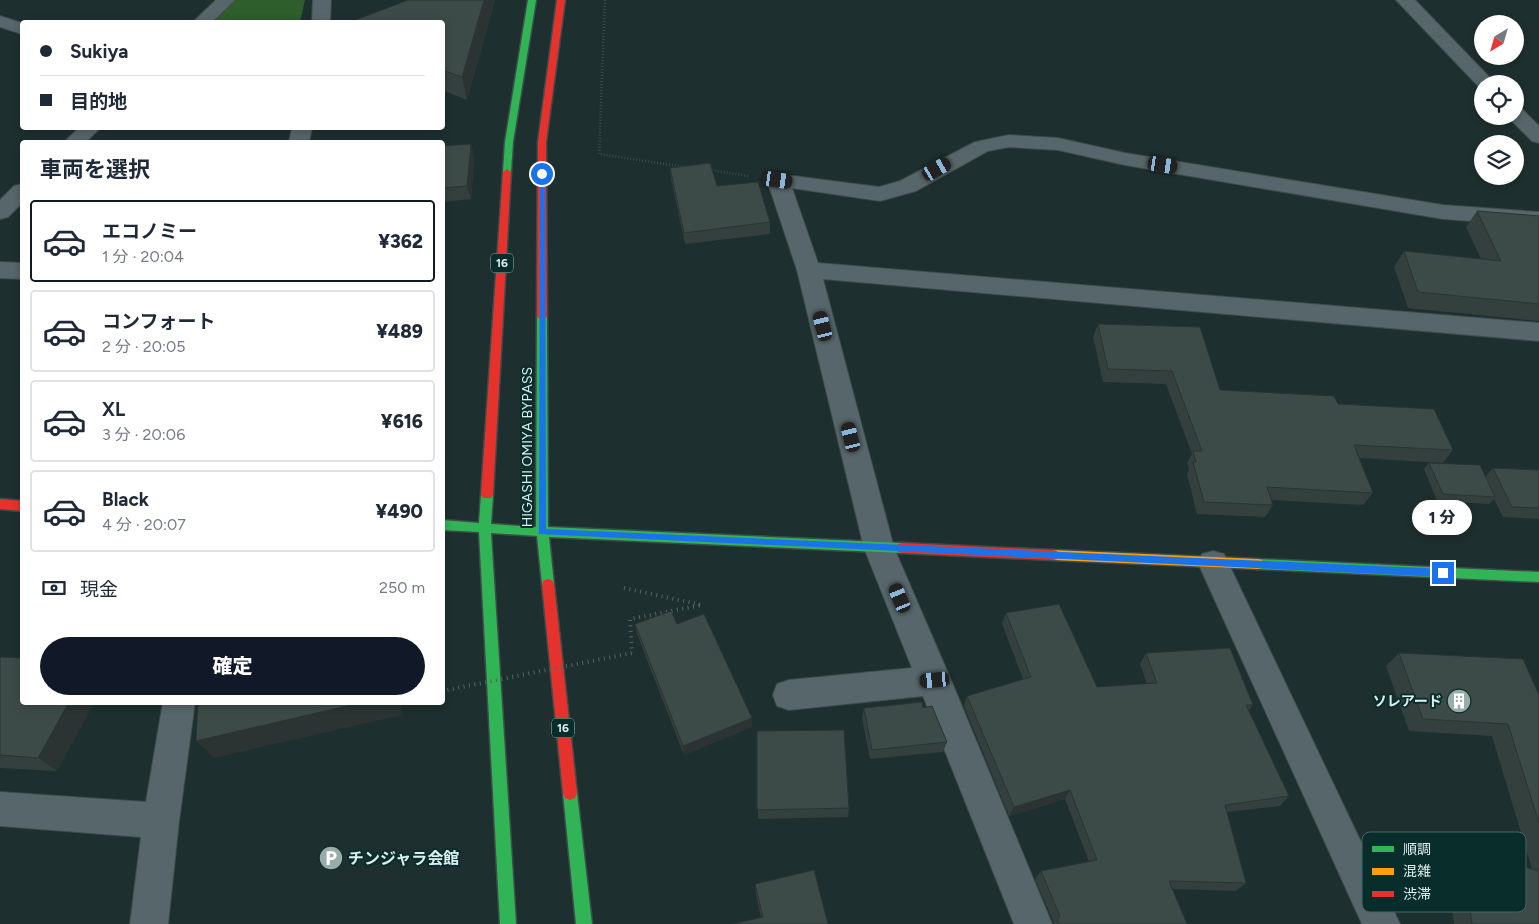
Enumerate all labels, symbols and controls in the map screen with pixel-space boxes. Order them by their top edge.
north arrow [1474,15,1524,65]
map controls [1474,15,1524,185]
text: Sukiya [70,40,128,63]
button: locate [1474,75,1524,125]
text: 目的地 [70,90,127,113]
button: layers [1474,135,1524,185]
car [920,155,953,183]
car [1147,155,1178,175]
text: 車両を選択 [40,156,150,183]
route start [531,163,553,185]
car [762,170,793,190]
icon: car [42,219,87,264]
text: エコノミー [102,220,197,243]
text: ¥362 [378,230,423,253]
text: 1 分 · 20:04 [102,247,184,266]
road number: 16 [491,254,513,272]
icon: car [42,309,87,354]
text: コンフォート [102,310,215,333]
car [812,310,833,342]
text: ¥489 [376,320,423,343]
text: 2 分 · 20:05 [102,337,186,356]
street label: HIGASHI OMIYA BYPASS [519,367,536,527]
text: XL [102,398,125,421]
icon: car [42,399,87,444]
text: ¥616 [381,410,423,433]
car [840,421,861,453]
text: 3 分 · 20:06 [102,425,185,444]
text: Black [102,488,149,511]
icon: car [42,489,87,534]
text: ¥490 [376,500,423,523]
callout: 1 分 [1413,500,1473,536]
text: 1 分 [1429,508,1455,527]
text: 4 分 · 20:07 [102,515,186,534]
route end [1432,562,1454,584]
icon: cash [40,574,68,602]
text: 現金 [80,578,118,601]
text: 250 m [379,578,425,597]
car [887,581,912,615]
button: 確定 [40,637,425,695]
car [919,671,950,689]
building icon: ソレアード [1446,688,1472,714]
place label: ソレアード [1373,693,1442,710]
road number: 16 [552,718,574,738]
legend [1362,832,1526,912]
text: 順調 [1403,841,1431,858]
parking icon: チンジャラ会館 [318,845,344,871]
place label: チンジャラ会館 [348,849,459,868]
text: 混雑 [1403,863,1431,880]
text: 渋滞 [1403,886,1431,903]

